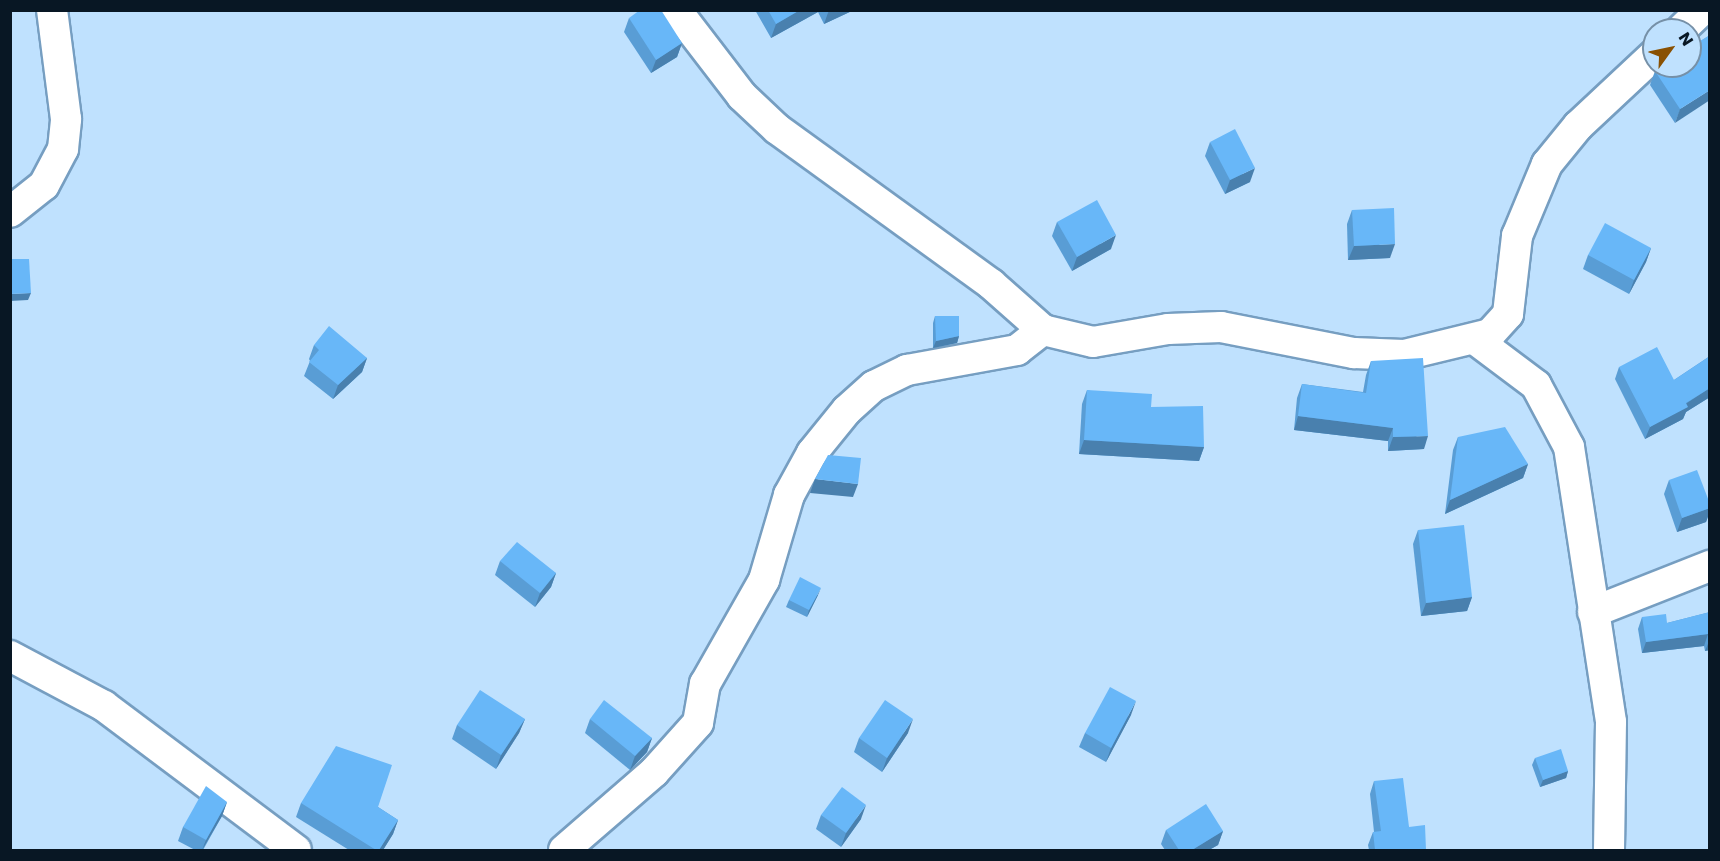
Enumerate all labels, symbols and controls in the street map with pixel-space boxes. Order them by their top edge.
north arrow [1642,18,1702,78]
text: N [1673,28,1699,50]

